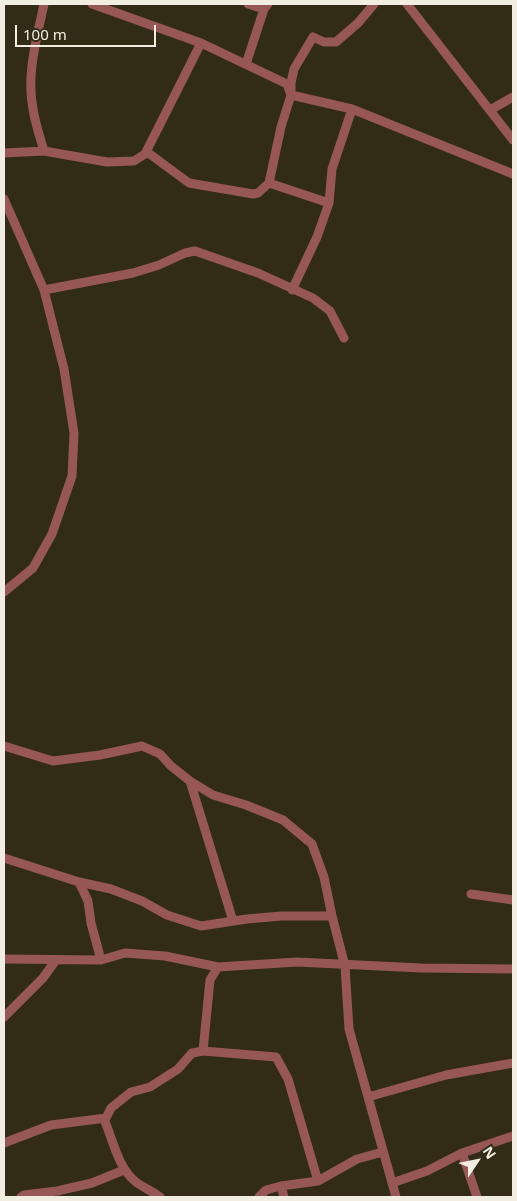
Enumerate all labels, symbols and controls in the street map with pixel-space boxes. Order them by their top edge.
scale bar [18,15,159,47]
text: 100 m [23,24,67,44]
north arrow [452,1136,502,1186]
text: N [479,1142,501,1162]

